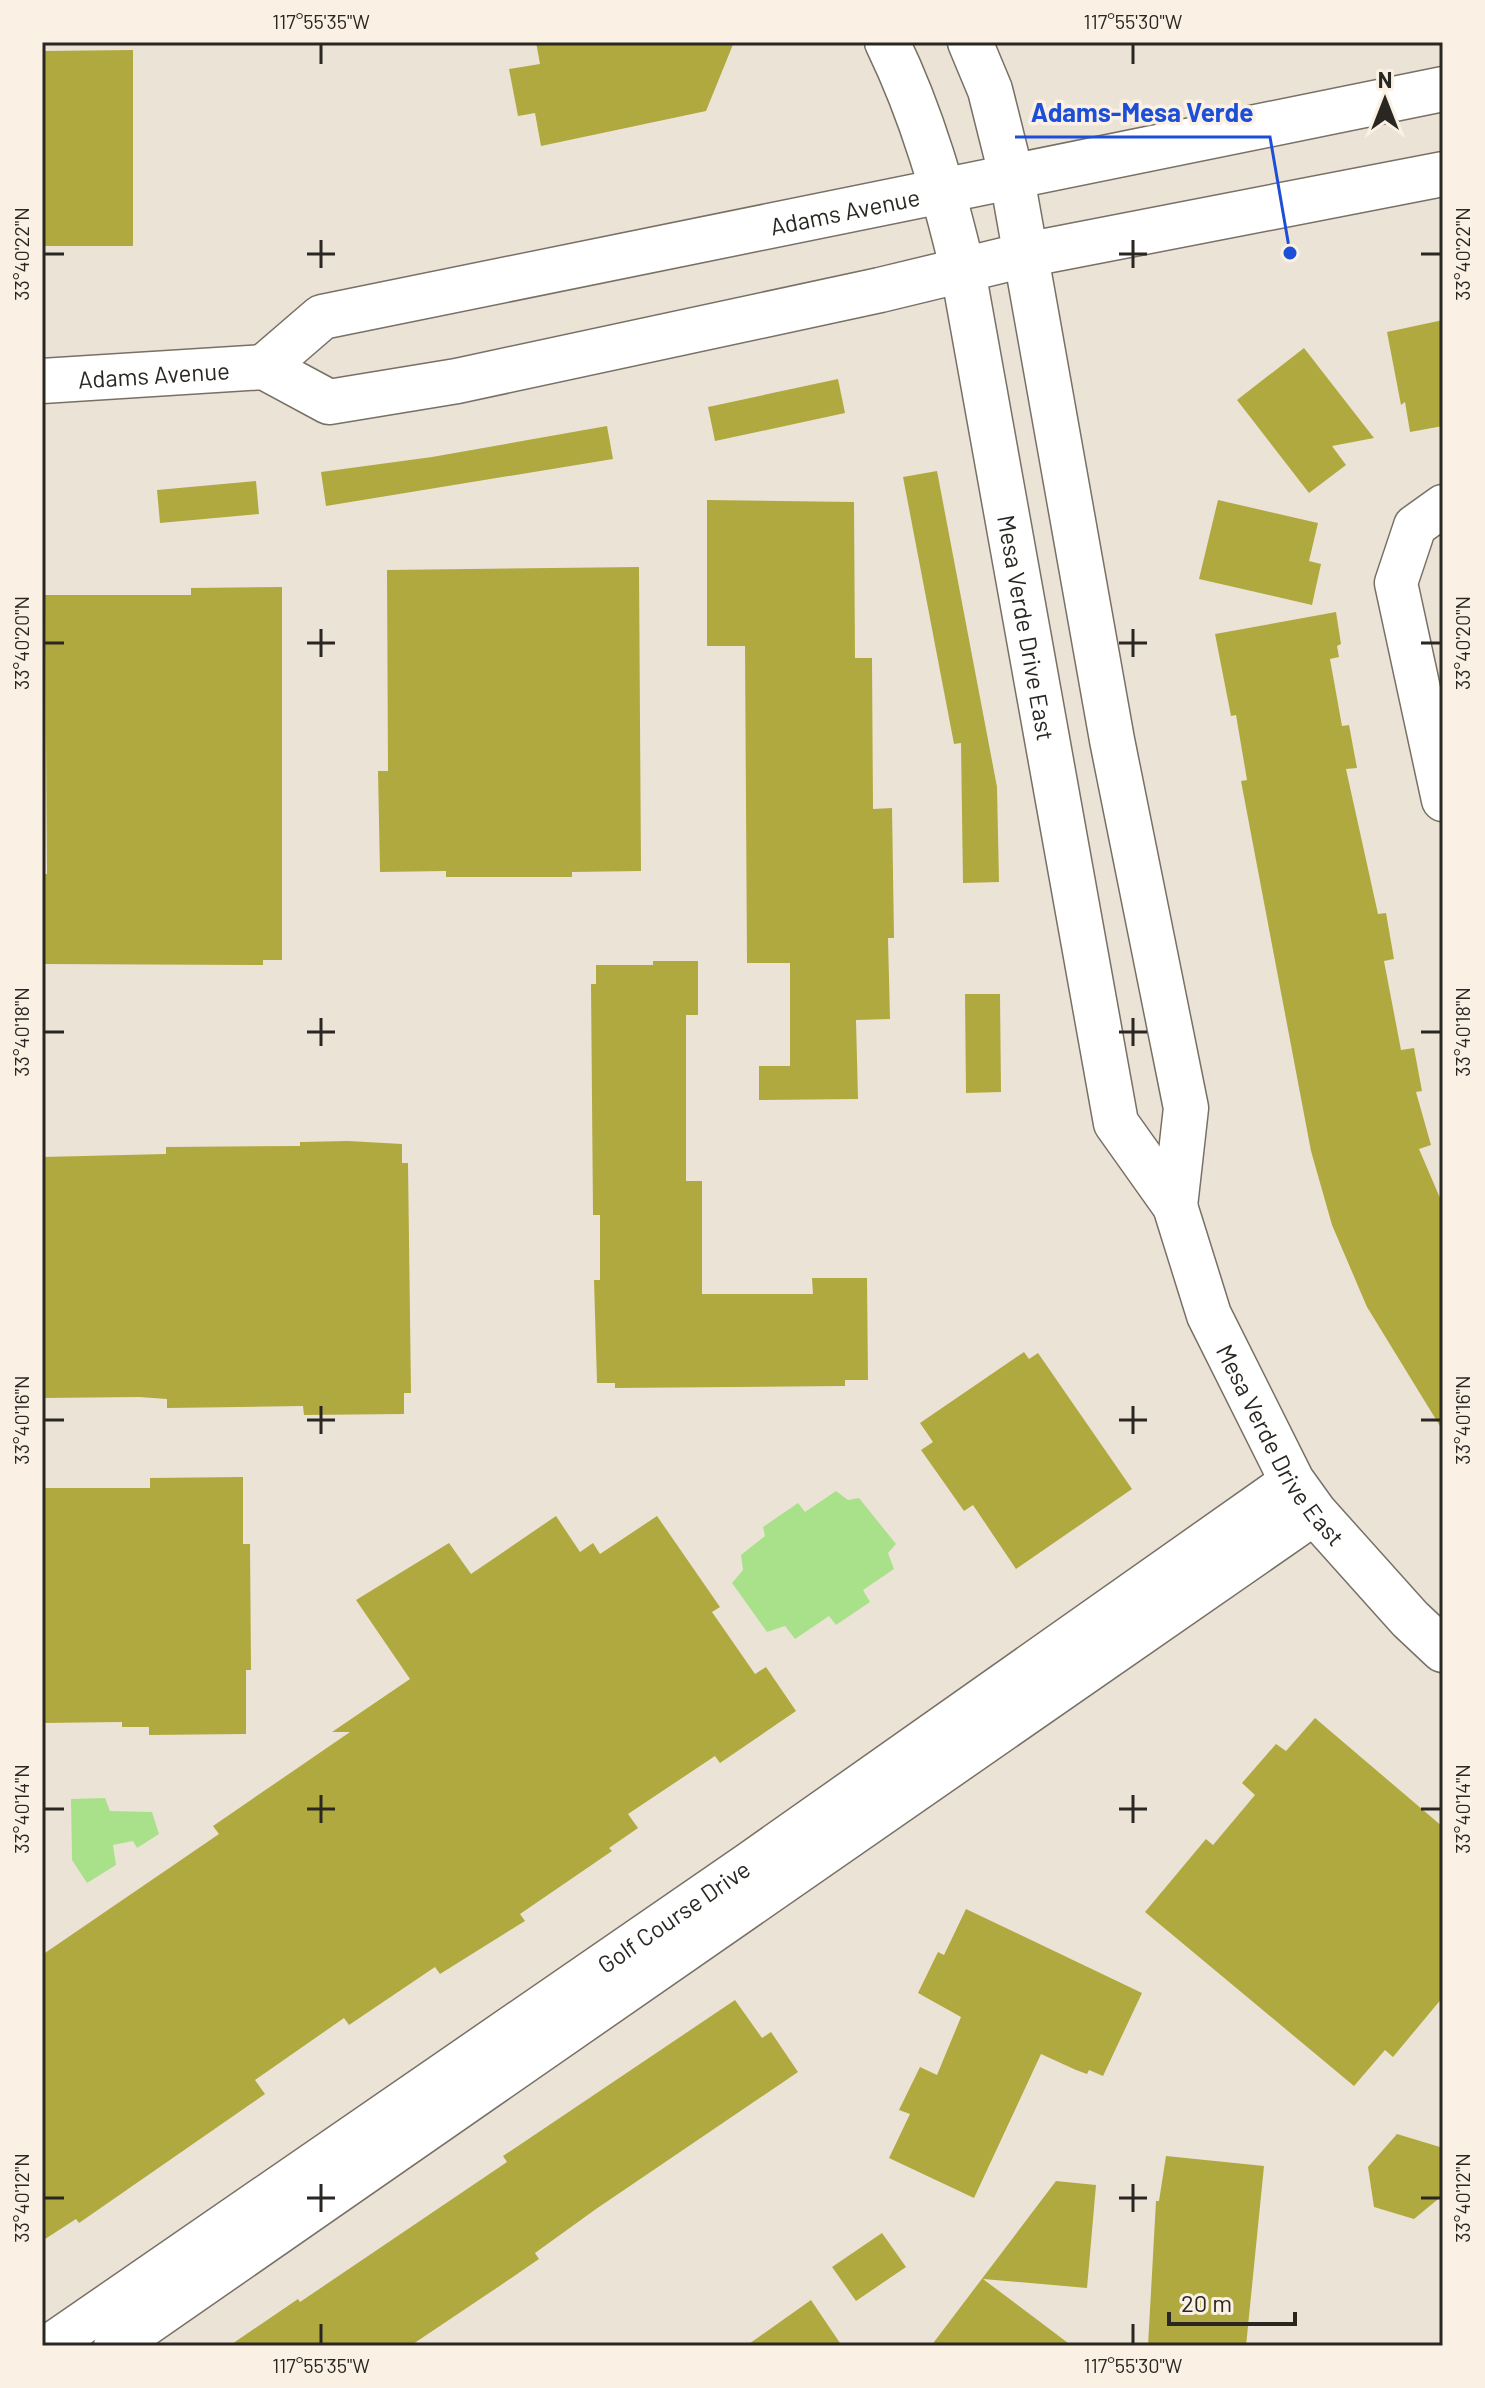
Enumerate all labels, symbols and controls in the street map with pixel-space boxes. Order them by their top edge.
text: 117°55'35"W [272,9,370,33]
text: 117°55'30"W [1084,9,1183,33]
north arrow [1345,60,1425,140]
text: N [1378,66,1392,92]
callout: Adams-Mesa Verde [1015,87,1270,137]
text: Adams-Mesa Verde [1031,96,1253,127]
street label: Adams Avenue [767,181,922,240]
text: 33°40'22"N [9,207,33,301]
text: 33°40'22"N [1450,207,1474,301]
street label: Adams Avenue [77,355,231,393]
street label: Mesa Verde Drive East [993,512,1062,743]
text: 33°40'20"N [9,596,33,690]
text: 33°40'20"N [1450,596,1474,690]
text: 33°40'18"N [9,987,33,1077]
text: 33°40'18"N [1450,987,1474,1077]
street label: Mesa Verde Drive East [1211,1339,1351,1551]
text: 33°40'16"N [9,1375,33,1465]
text: 33°40'16"N [1450,1375,1474,1465]
text: 33°40'14"N [9,1764,33,1854]
text: 33°40'14"N [1450,1764,1474,1854]
street label: Golf Course Drive [591,1853,755,1979]
text: 33°40'12"N [9,2153,33,2243]
text: 33°40'12"N [1450,2153,1474,2243]
scale bar [1169,2276,1295,2326]
text: 20 m [1181,2288,1232,2317]
text: 117°55'35"W [272,2353,370,2377]
text: 117°55'30"W [1084,2353,1183,2377]

